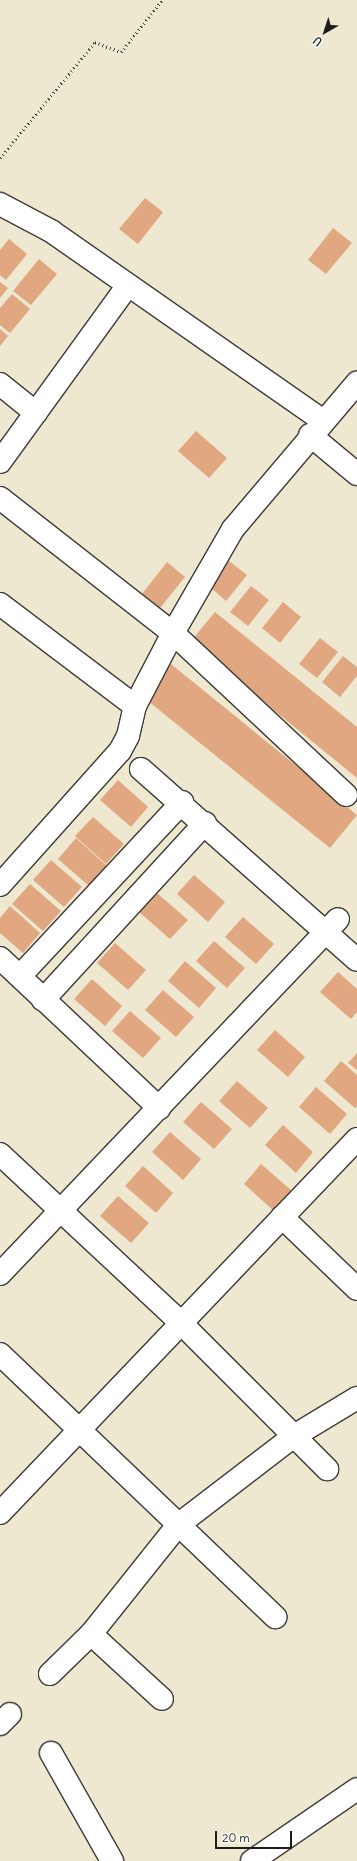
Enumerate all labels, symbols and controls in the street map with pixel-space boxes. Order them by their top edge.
north arrow [305,12,345,52]
text: U [310,34,325,49]
scale bar [217,1823,294,1849]
text: 20 m [222,1830,250,1845]

